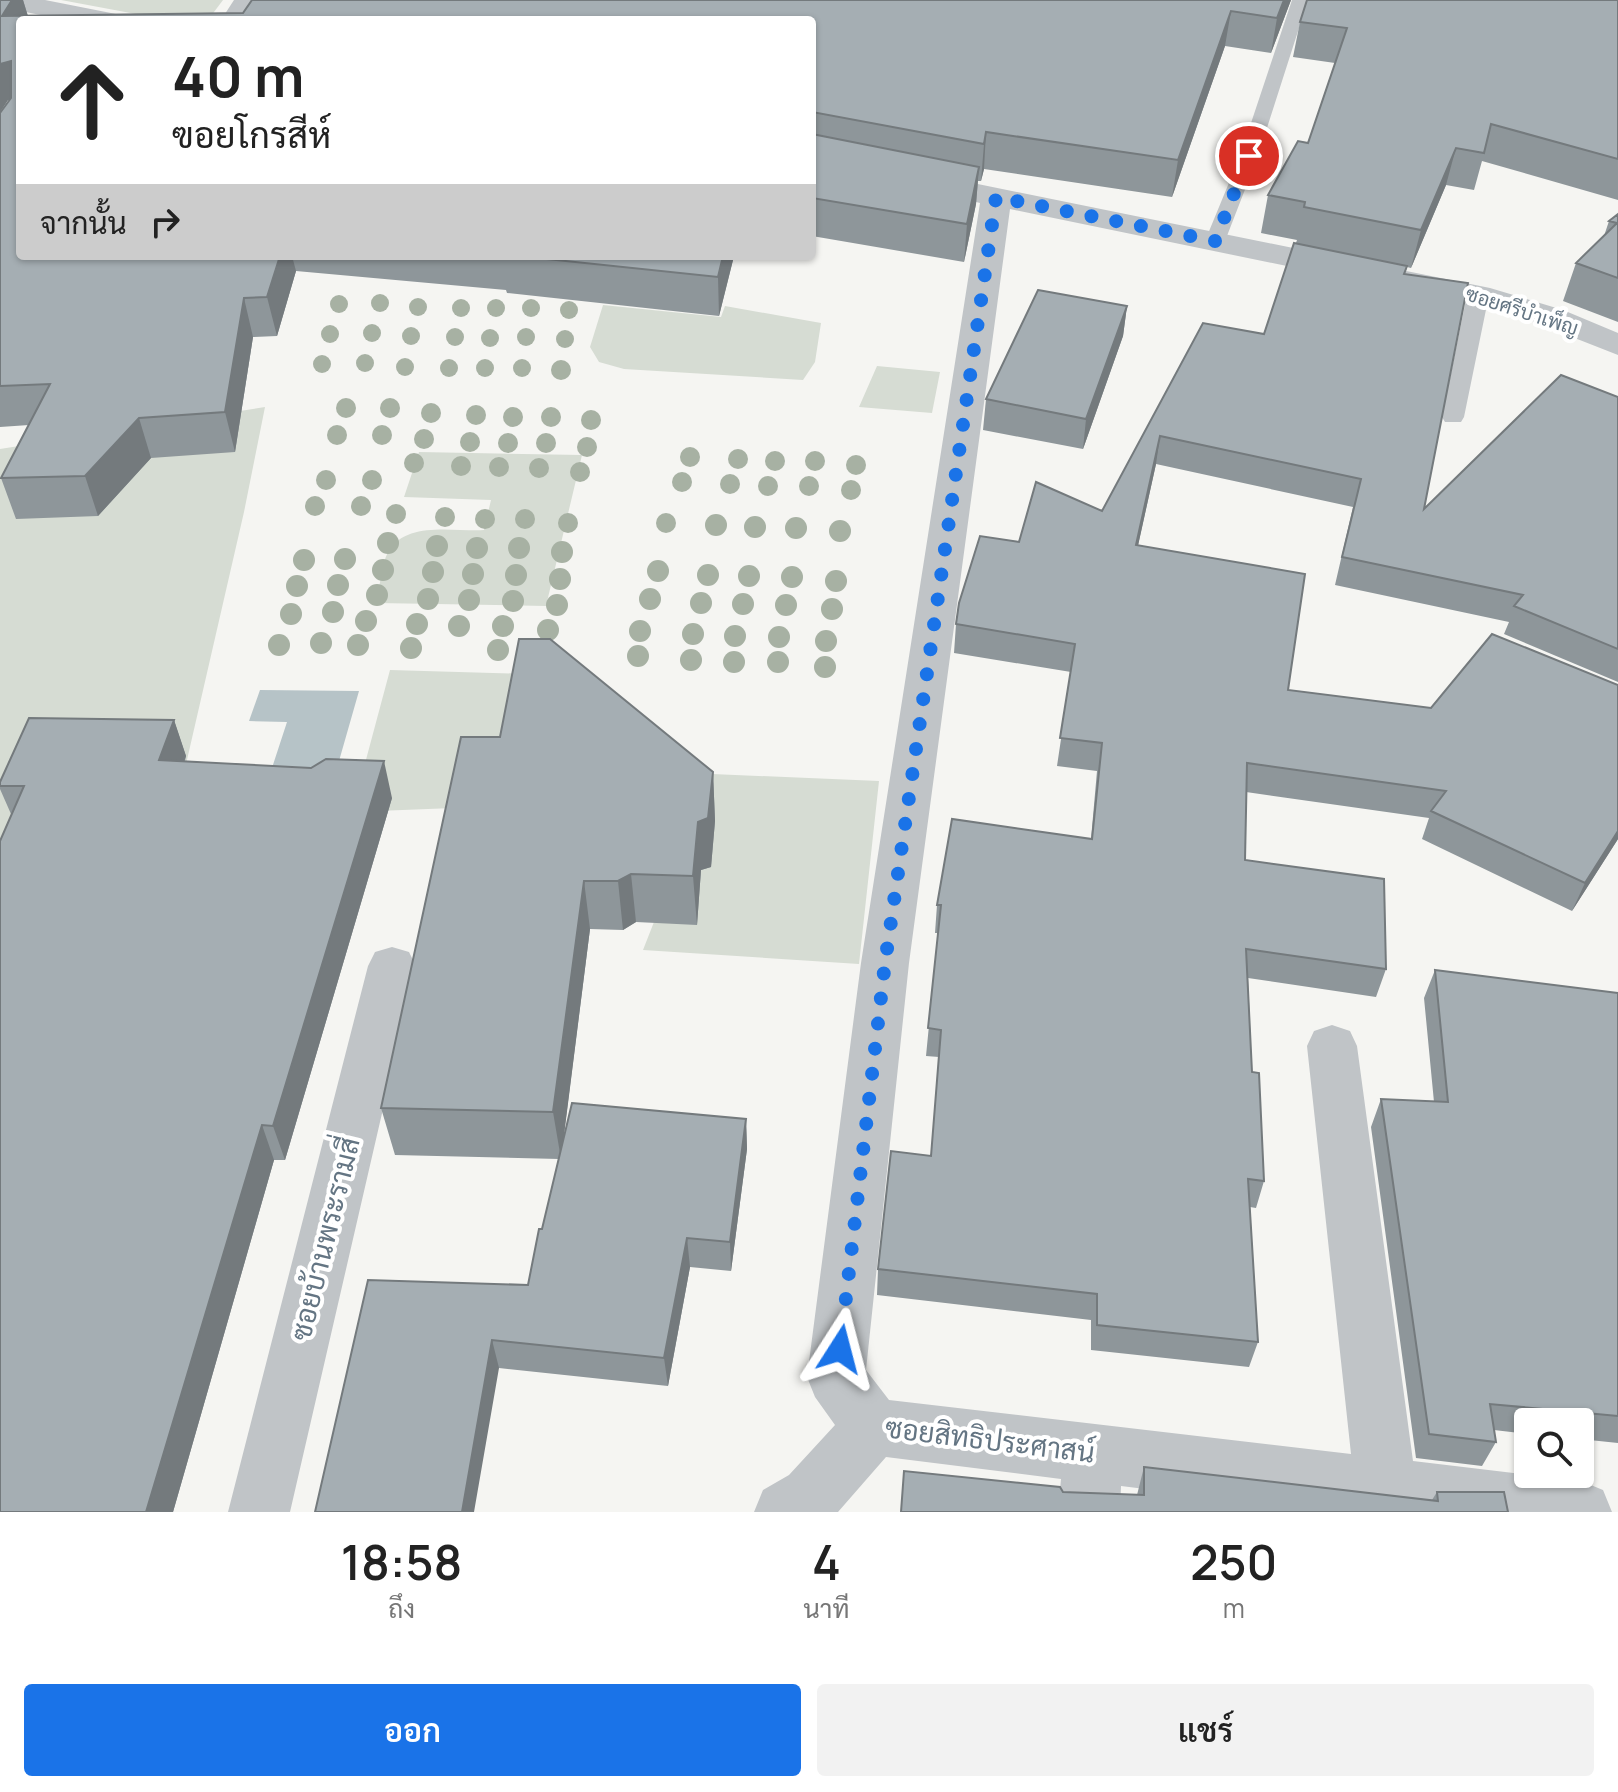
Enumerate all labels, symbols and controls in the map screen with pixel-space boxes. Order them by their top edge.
text: 40 m [172,37,304,114]
icon: ahead [40,48,144,152]
text: ฃอยโกรสีห์ [172,110,331,159]
pin [1215,122,1283,190]
icon: arrive [1227,134,1271,178]
icon: right [143,200,187,244]
text: จากนั้น [40,202,127,243]
street label: ซอยศรีบำเพ็ญ [1462,279,1582,341]
street label: ซอยบ้านพระรามสี่ [277,1132,368,1344]
position arrow [798,1307,882,1391]
street label: ซอยสิทธิประศาสน์ [883,1407,1097,1471]
map controls [1514,1408,1594,1488]
button: search [1514,1408,1594,1488]
text: 18:58 [341,1529,463,1594]
text: 4 [812,1529,841,1594]
text: 250 [1190,1529,1277,1594]
text: ถึง [388,1590,415,1626]
text: นาที [803,1590,850,1626]
text: m [1223,1590,1245,1626]
button: ออก [24,1684,801,1776]
button: แชร์ [817,1684,1594,1776]

